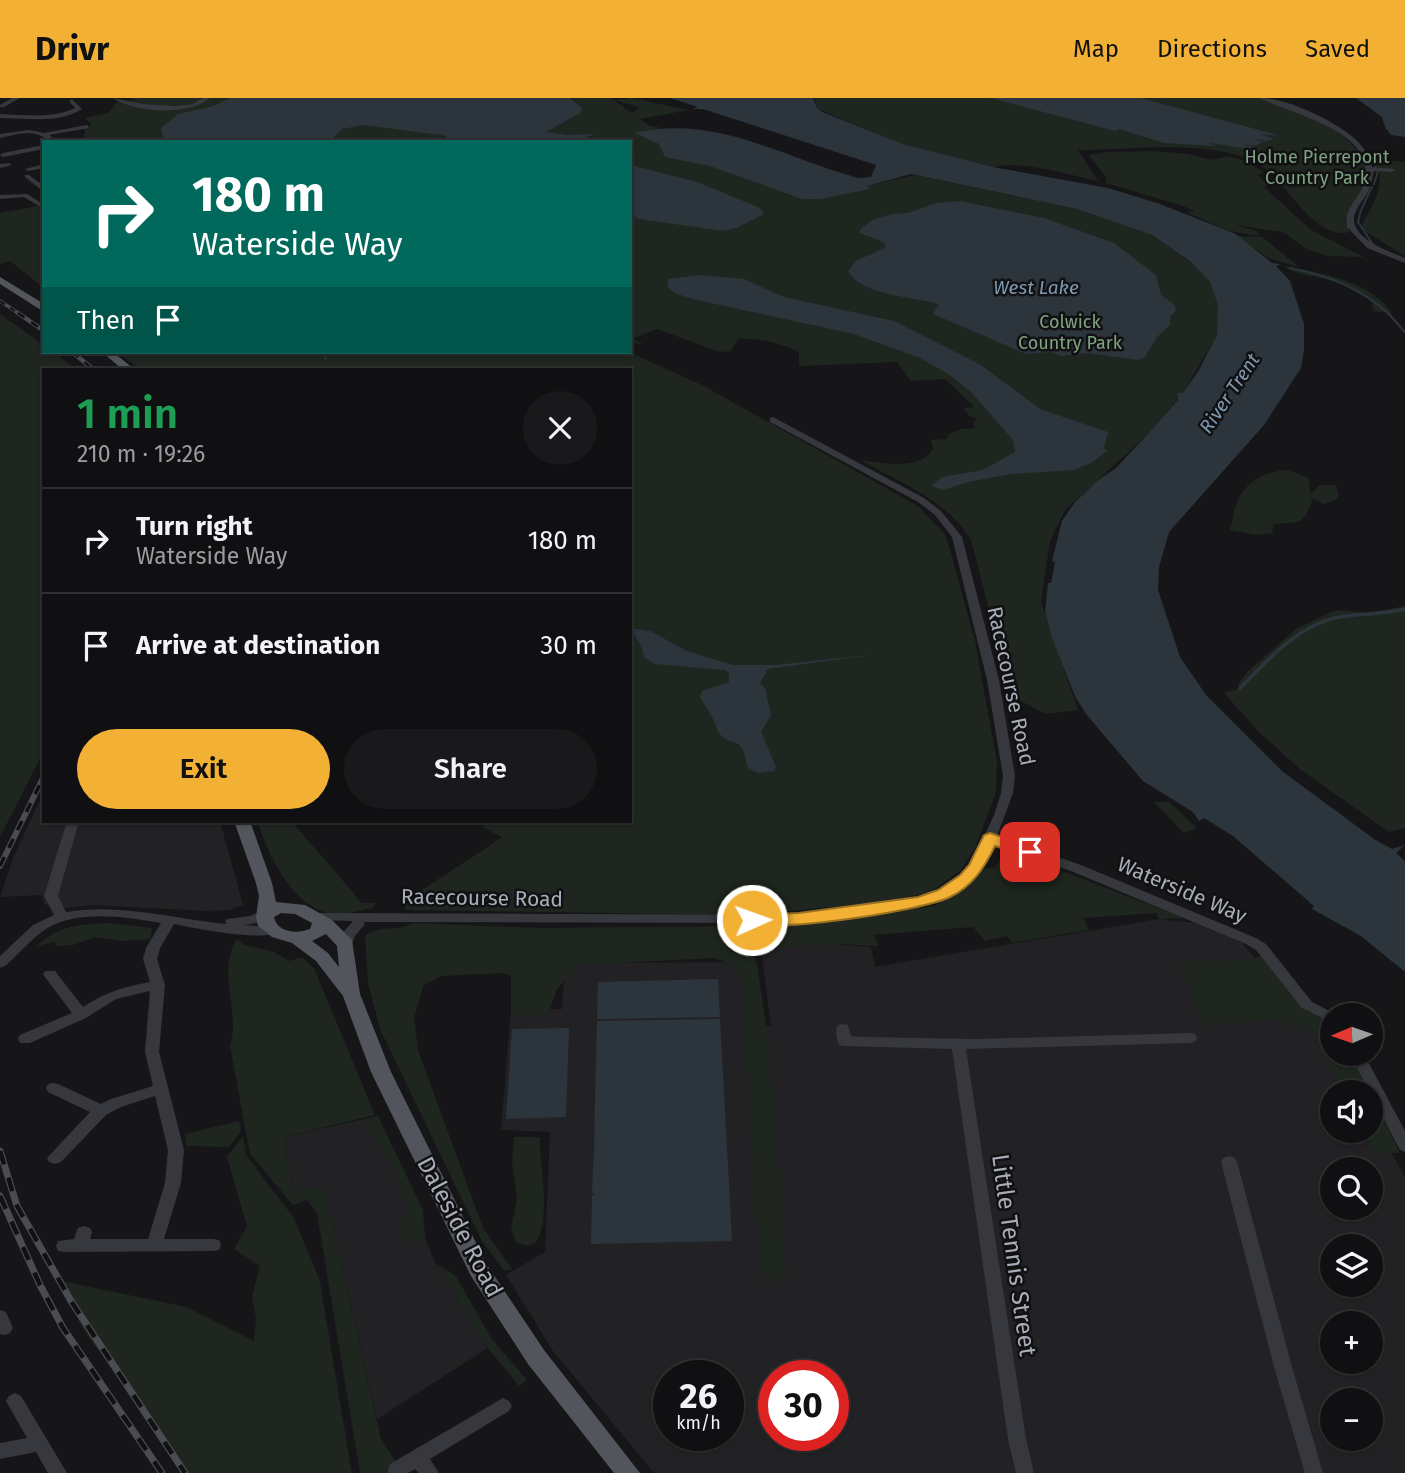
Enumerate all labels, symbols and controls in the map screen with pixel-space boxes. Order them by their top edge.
text: Drivr [35,29,109,69]
text: Map [1073,35,1119,63]
text: Directions [1157,35,1267,63]
text: Saved [1305,35,1370,63]
park label: Holme Pierrepont Country Park [1245,146,1390,189]
text: 180 m [192,165,325,224]
icon: right [77,168,168,259]
text: Waterside Way [192,225,402,263]
water label: West Lake [993,276,1079,299]
icon: arrive [149,301,187,339]
text: Then [77,305,135,336]
park label: Colwick Country Park [1018,311,1123,354]
water label: River Trent [1194,349,1265,438]
text: 1 min [77,389,178,439]
button: close [523,391,597,465]
text: 210 m · 19:26 [77,440,205,468]
text: Turn right [136,511,253,542]
icon: right [77,522,115,560]
text: 180 m [528,525,597,556]
text: Waterside Way [136,542,287,570]
street label: Racecourse Road [981,604,1041,768]
icon: arrive [77,627,115,665]
text: Arrive at destination [136,630,380,661]
text: 30 m [540,630,597,661]
button: Exit [77,729,330,809]
button: Share [344,729,597,809]
pin [1000,822,1060,882]
icon: arrive [1011,833,1049,871]
street label: Waterside Way [1113,851,1251,929]
position arrow [715,883,789,957]
street label: Racecourse Road [401,884,563,912]
north arrow [1320,1003,1382,1066]
map controls [1320,1003,1383,1451]
button: sound [1320,1080,1383,1143]
street label: Daleside Road [411,1152,509,1302]
street label: Little Tennis Street [986,1152,1042,1358]
button: search [1320,1157,1383,1220]
button: layers [1320,1234,1383,1297]
button: + [1320,1311,1383,1374]
speed limit sign: 30 [758,1360,849,1451]
text: 26 [680,1375,717,1417]
button: − [1320,1388,1383,1451]
text: km/h [676,1412,721,1434]

